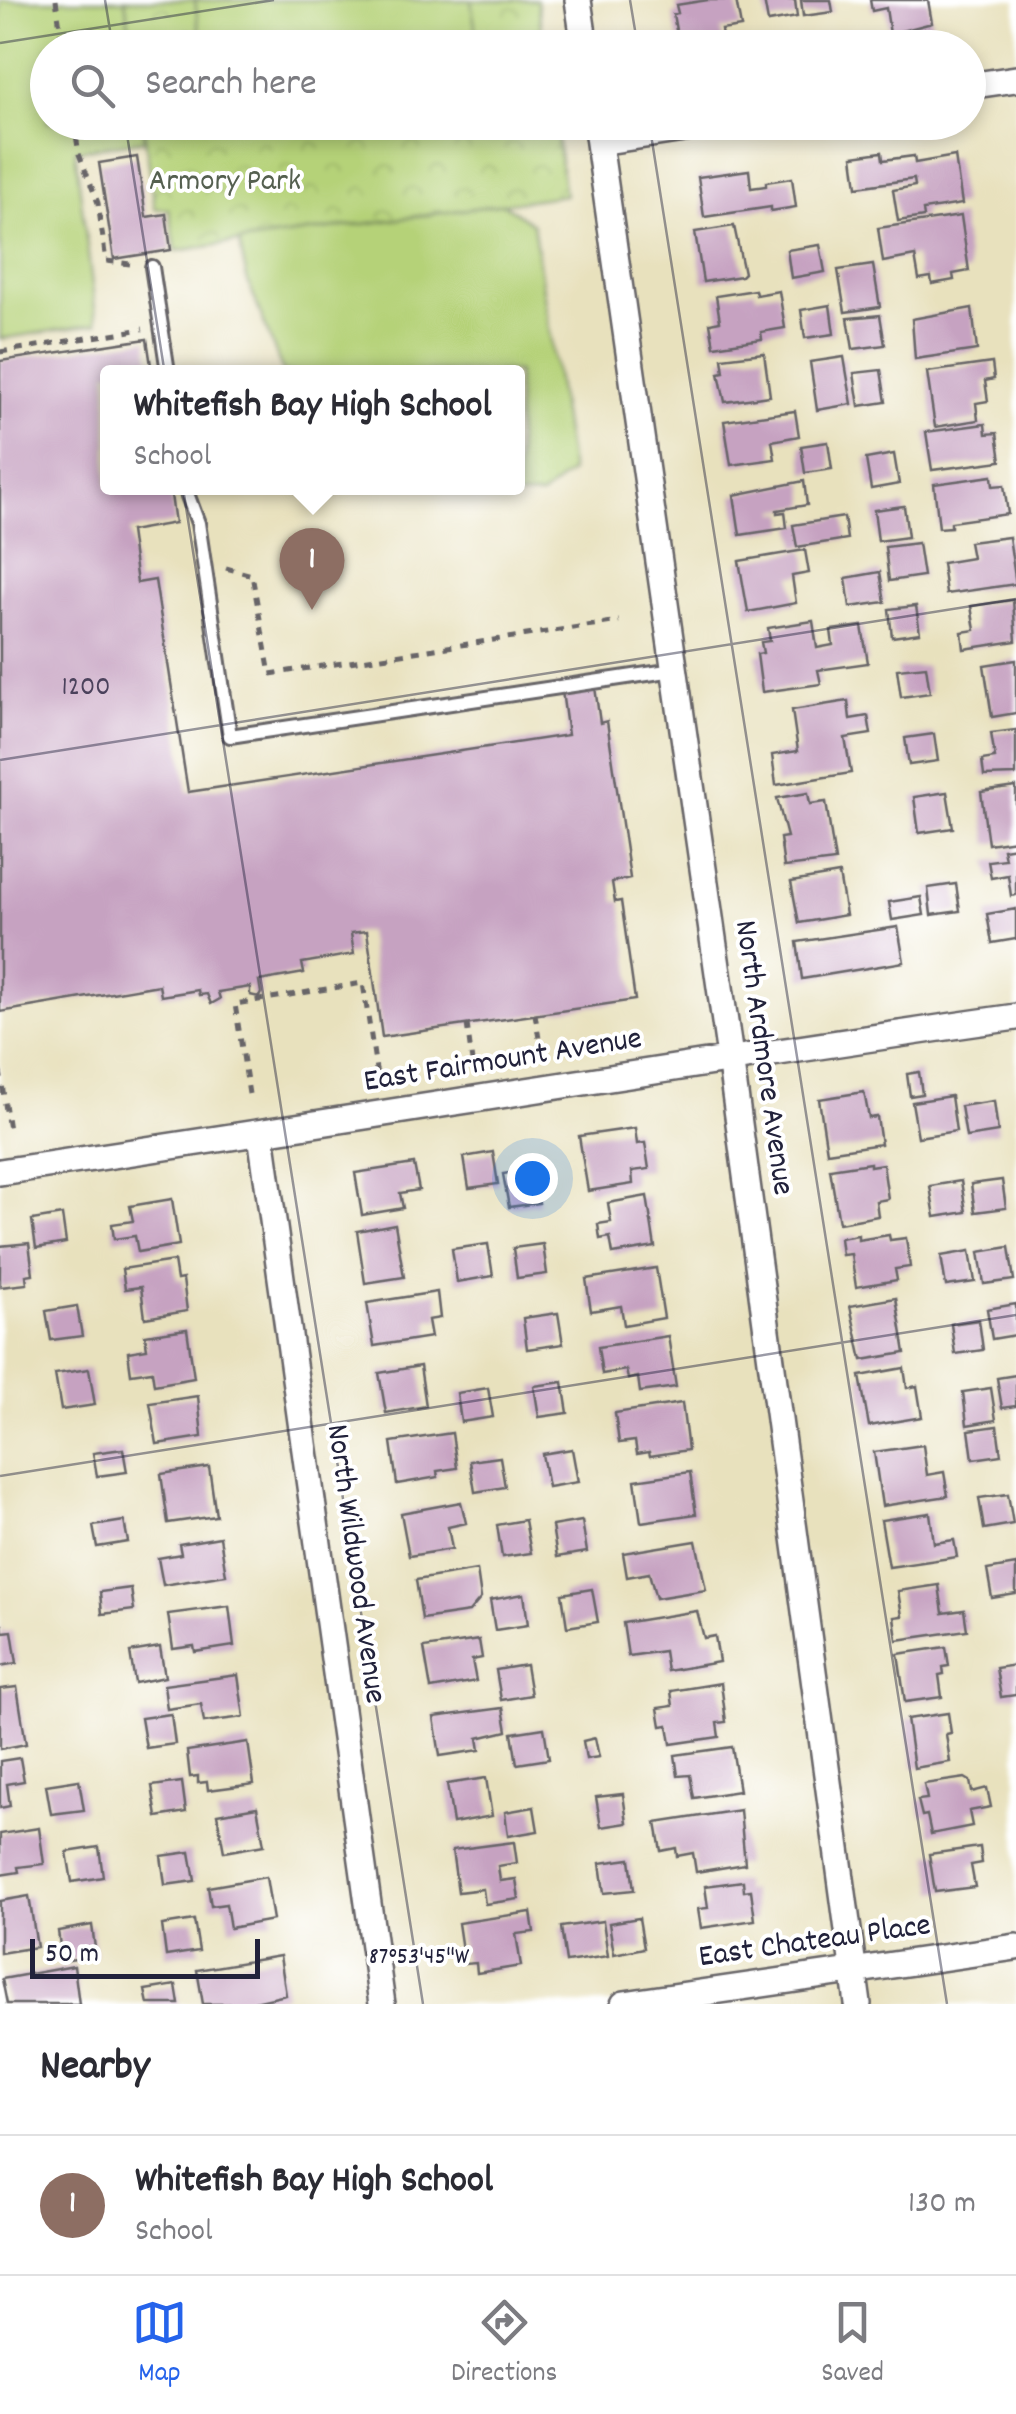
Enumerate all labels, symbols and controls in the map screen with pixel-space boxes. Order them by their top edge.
search box [30,30,986,140]
icon: search [65,58,120,113]
text: Search here [145,58,317,113]
park label: Armory Park [149,160,301,206]
popup [100,365,525,495]
text: Whitefish Bay High School [134,380,491,435]
text: School [134,435,211,481]
pin: 1 [280,528,344,610]
house number: 1200 [62,669,110,709]
street label: North Ardmore Avenue [720,918,804,1198]
street label: East Fairmount Avenue [361,1017,645,1107]
your location [507,1153,558,1204]
street label: North Wildwood Avenue [312,1421,396,1707]
street label: East Chateau Place [696,1904,934,1982]
scale bar [30,1934,260,1978]
text: 50 m [45,1936,99,1976]
text: 87°53'45"W [369,1940,470,1976]
text: Nearby [40,2039,150,2099]
text: Whitefish Bay High School [135,2155,493,2210]
text: 1 [69,2182,76,2228]
text: 130 m [908,2182,976,2228]
text: School [135,2210,213,2256]
tab: Map [132,2295,187,2395]
tab: Directions [451,2295,557,2395]
tab: Saved [821,2295,884,2395]

